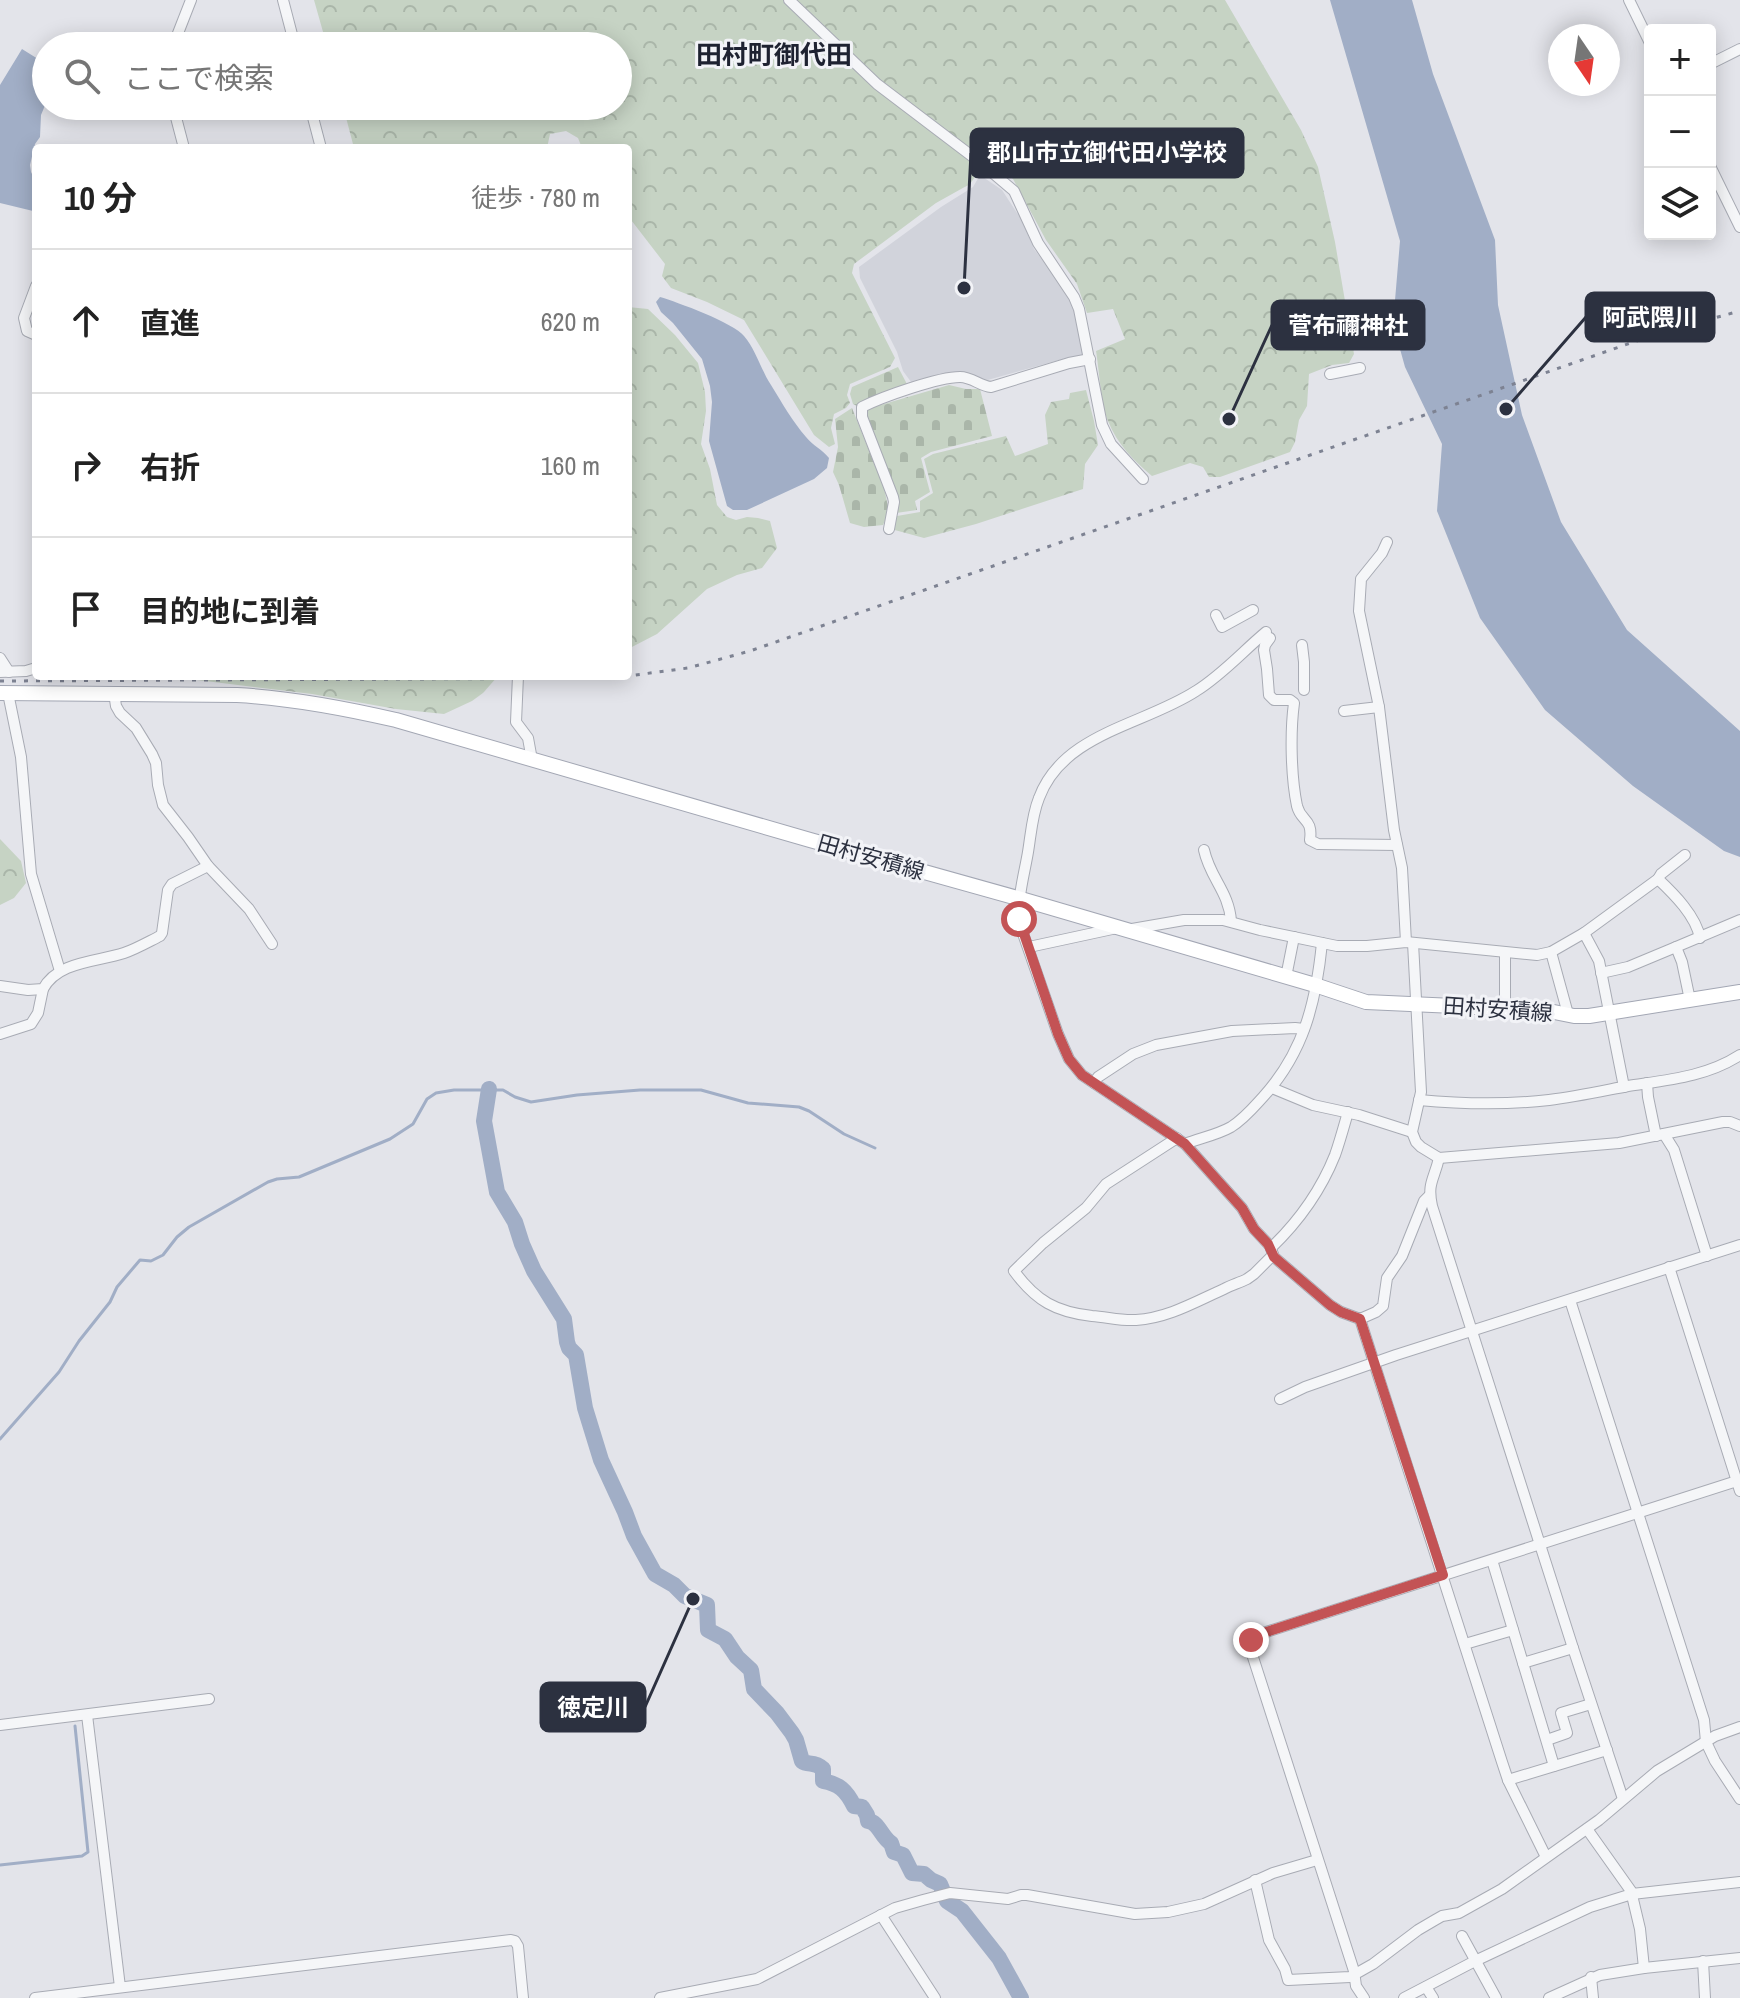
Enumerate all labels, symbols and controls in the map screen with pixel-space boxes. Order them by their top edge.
north arrow [1548,24,1620,96]
map controls [1644,24,1716,240]
button: + [1644,24,1716,96]
search box [32,32,632,120]
district label: 田村町御代田 [696,37,852,72]
icon: search [60,54,104,98]
text: ここで検索 [124,58,274,98]
button: − [1644,96,1716,168]
callout: 郡山市立御代田小学校 [971,129,1243,177]
text: 郡山市立御代田小学校 [987,136,1227,168]
button: layers [1644,168,1716,240]
text: 10 分 [64,175,137,221]
text: 徒歩 · 780 m [471,180,600,215]
callout: 阿武隈川 [1586,293,1714,341]
icon: ahead [64,299,108,343]
callout: 菅布禰神社 [1272,301,1424,349]
text: 阿武隈川 [1602,301,1698,333]
text: 直進 [140,303,200,343]
text: 620 m [541,304,600,339]
text: 菅布禰神社 [1288,309,1408,341]
icon: right [64,443,108,487]
text: 右折 [140,447,200,487]
text: 160 m [541,448,600,483]
icon: arrive [64,587,108,631]
text: 目的地に到着 [140,591,320,631]
street label: 田村安積線 [814,827,928,887]
route start [1001,901,1037,937]
street label: 田村安積線 [1442,990,1554,1028]
route end [1233,1622,1269,1658]
callout: 徳定川 [541,1683,645,1731]
text: 徳定川 [557,1691,629,1723]

